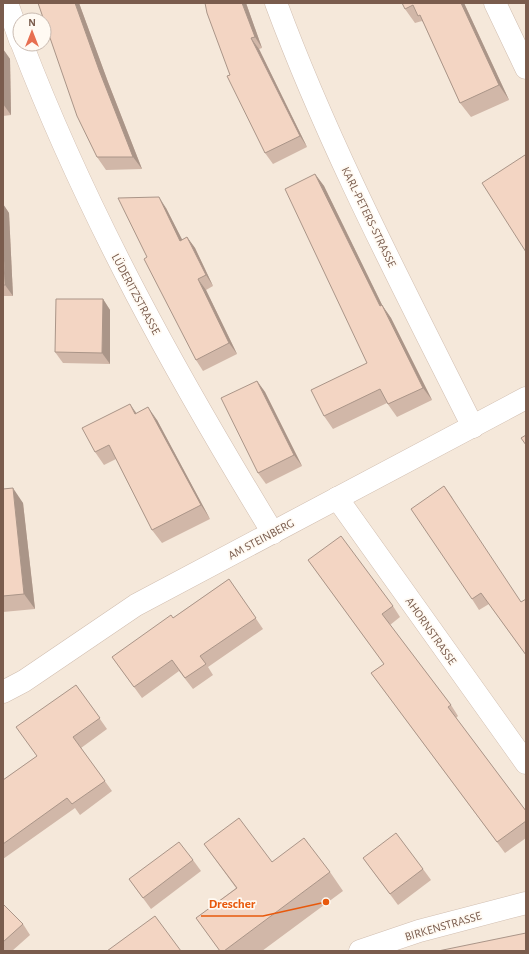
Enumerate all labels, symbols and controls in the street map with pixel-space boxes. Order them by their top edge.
north arrow [12,12,52,52]
text: N [28,17,36,28]
street label: KARL-PETERS-STRASSE [339,165,399,269]
street label: LÜDERITZSTRASSE [110,251,163,337]
street label: AM STEINBERG [226,517,296,561]
street label: AHORNSTRASSE [403,595,459,667]
callout: Drescher [201,891,263,916]
text: Drescher [209,898,256,911]
street label: BIRKENSTRASSE [403,909,483,943]

